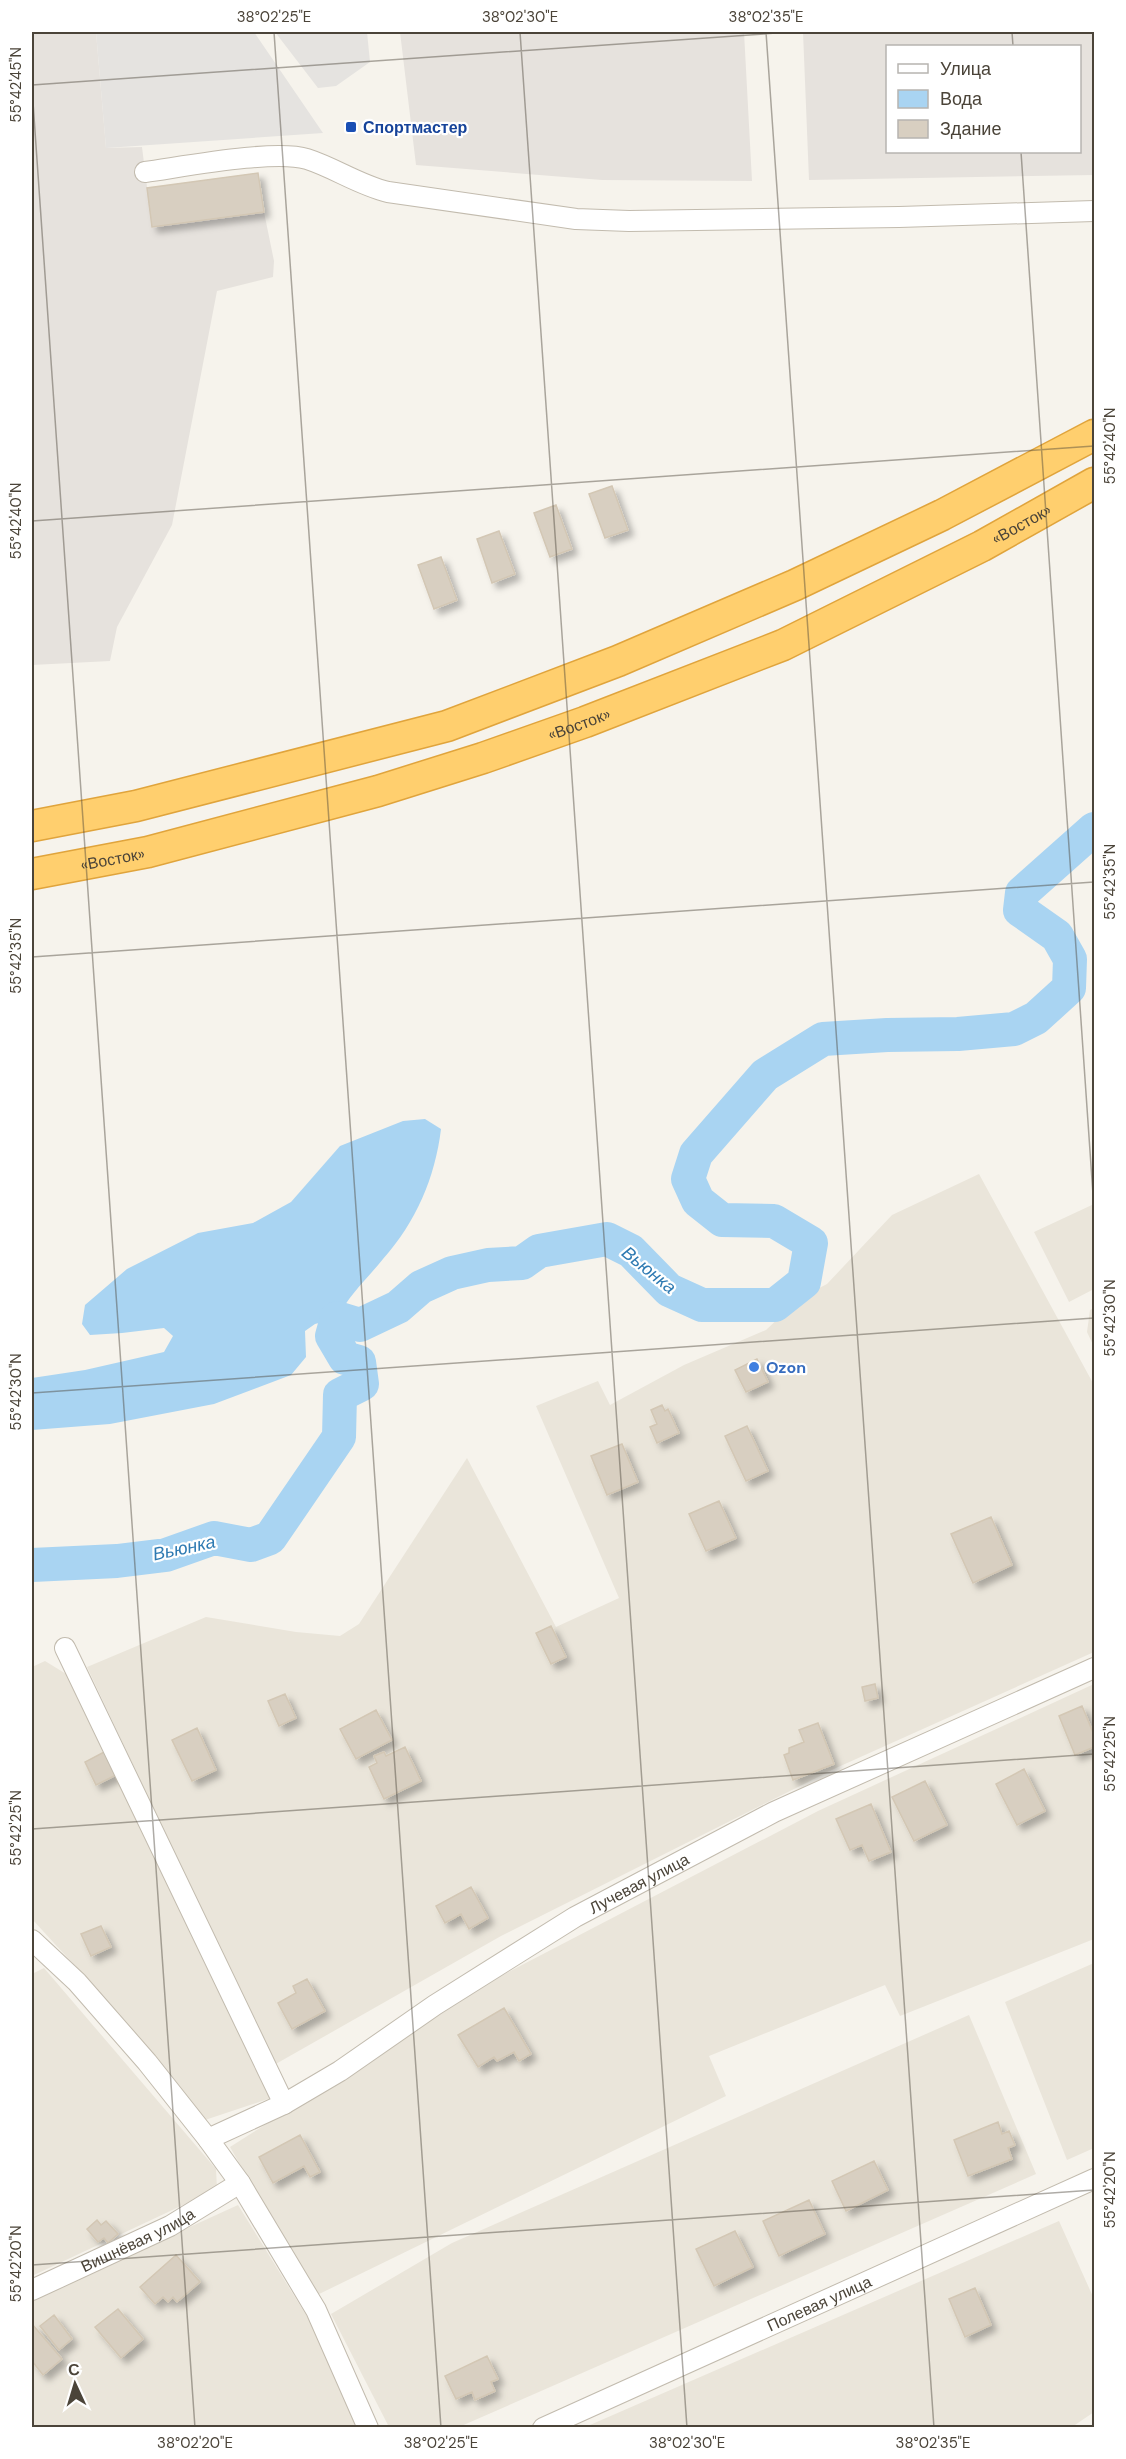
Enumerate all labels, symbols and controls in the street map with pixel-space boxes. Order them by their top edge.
text: 38°02'25"E [237,7,311,27]
text: 38°02'30"E [482,7,558,27]
text: 38°02'35"E [729,7,803,27]
legend [886,45,1081,153]
text: 55°42'45"N [6,47,26,123]
text: Улица [940,57,992,81]
text: Вода [940,87,983,111]
place label: Спортмастер [363,117,468,138]
text: Здание [940,117,1001,141]
marker: Спортмастер [344,120,358,134]
text: 55°42'40"N [1100,408,1120,484]
text: 55°42'40"N [6,483,26,559]
street label: «Восток» [988,499,1055,549]
street label: «Восток» [545,703,614,745]
street label: «Восток» [79,843,147,876]
text: 55°42'35"N [1100,844,1120,920]
text: 55°42'35"N [6,918,26,994]
water label: Вьюнка [617,1241,681,1299]
text: 55°42'30"N [1100,1279,1120,1357]
text: 55°42'30"N [6,1353,26,1431]
place label: Ozon [766,1357,806,1378]
marker: Ozon [747,1360,761,1374]
water label: Вьюнка [150,1530,218,1566]
text: 55°42'25"N [1100,1716,1120,1792]
text: 55°42'25"N [6,1790,26,1866]
street label: Лучевая улица [586,1849,693,1919]
text: 55°42'20"N [1100,2151,1120,2229]
street label: Вишнёвая улица [78,2203,199,2277]
text: 55°42'20"N [6,2225,26,2303]
street label: Полевая улица [764,2271,875,2336]
north arrow [45,2354,105,2414]
text: С [67,2359,81,2380]
text: 38°02'20"E [157,2433,233,2453]
text: 38°02'25"E [404,2433,478,2453]
text: 38°02'30"E [649,2433,725,2453]
text: 38°02'35"E [896,2433,970,2453]

